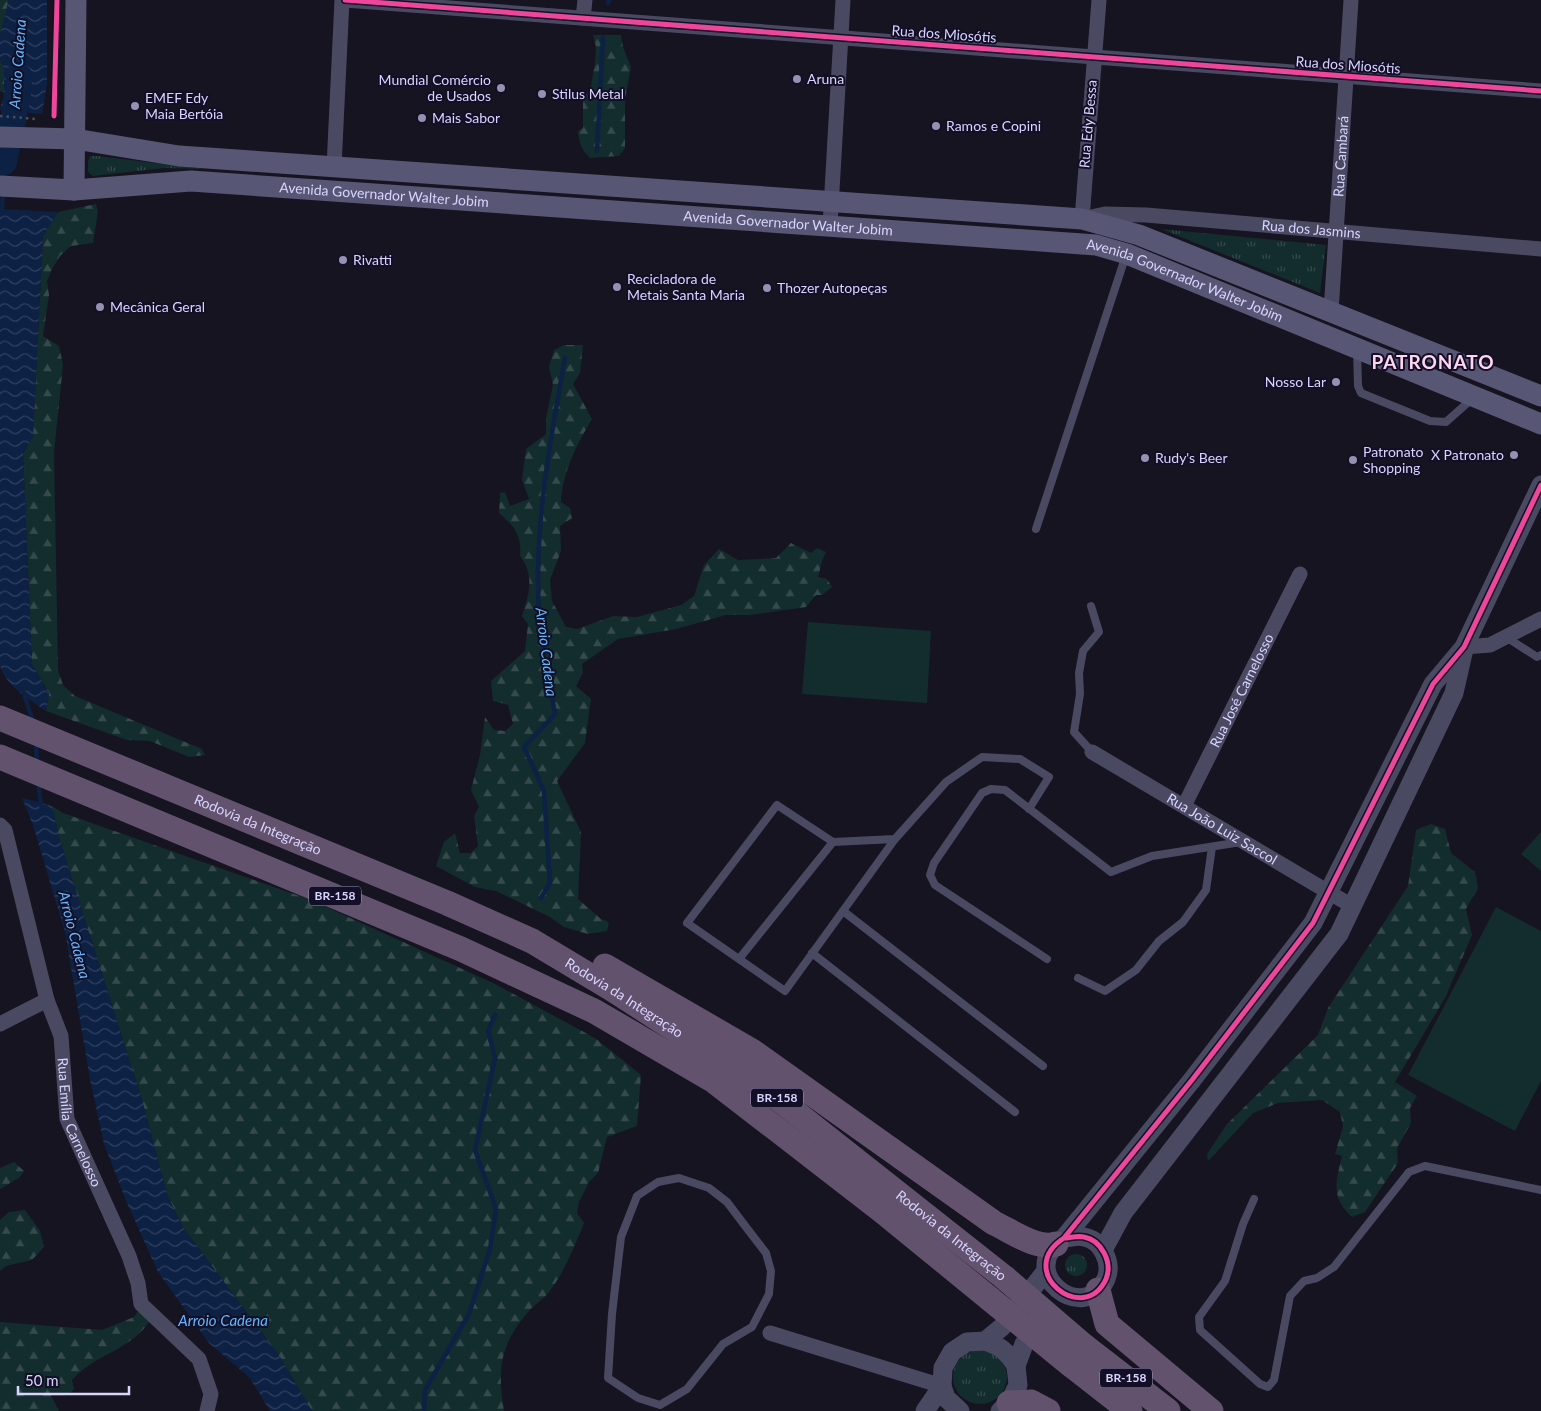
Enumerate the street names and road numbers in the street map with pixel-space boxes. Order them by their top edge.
street label: Rua dos Miosótis [891,21,997,46]
street label: Rua dos Miosótis [1295,52,1401,77]
street label: Rua Edy Bessa [1075,79,1100,169]
street label: Rua Cambará [1329,115,1352,197]
street label: Avenida Governador Walter Jobim [279,178,489,210]
street label: Avenida Governador Walter Jobim [683,207,893,239]
street label: Rua dos Jasmins [1261,216,1361,241]
street label: Avenida Governador Walter Jobim [1086,235,1286,325]
street label: Rua José Carnelosso [1206,631,1277,750]
street label: Rua João Luiz Saccol [1164,789,1280,868]
street label: Rodovia da Integração [192,790,324,858]
road number: BR-158 [309,886,361,906]
street label: Rodovia da Integração [562,954,687,1041]
street label: Rua Emília Carnelosso [55,1057,106,1189]
road number: BR-158 [751,1088,803,1108]
street label: Rodovia da Integração [893,1186,1010,1284]
road number: BR-158 [1100,1369,1152,1388]

